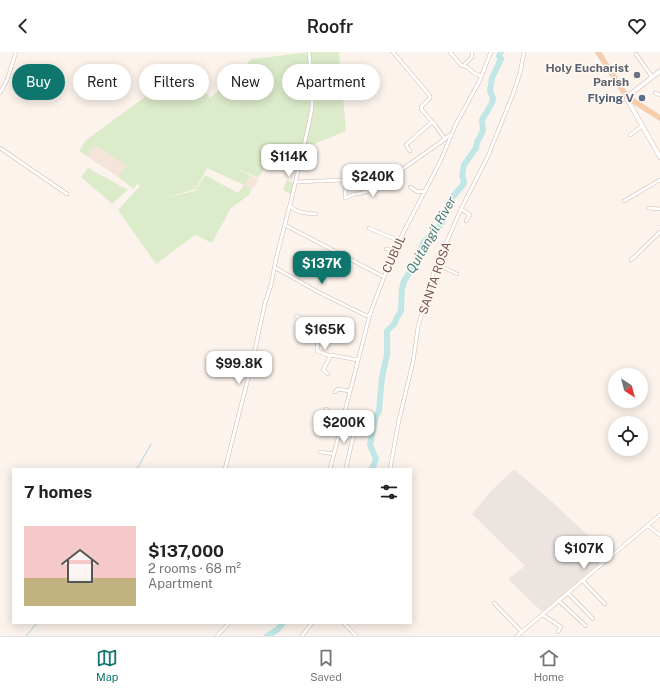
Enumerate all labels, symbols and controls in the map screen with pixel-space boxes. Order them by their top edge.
icon: back [12,15,34,37]
icon: heart [626,15,648,37]
text: Roofr [307,16,353,37]
place label: Holy Eucharist Parish [546,61,629,89]
chip: Buy [12,64,65,100]
chip: Rent [73,64,131,100]
chip: Filters [139,64,209,100]
chip: New [217,64,274,100]
chip: Apartment [282,64,380,100]
marker: Holy Eucharist Parish [632,70,642,80]
place label: Flying V [587,91,635,105]
marker: Flying V [637,93,647,103]
pin: $114K [261,144,317,178]
text: $114K [270,149,308,164]
pin: $240K [345,164,401,198]
text: $240K [351,169,395,184]
water label: Quitangil River [403,194,459,276]
street label: CUBUL [379,233,409,275]
street label: SANTA ROSA [416,239,454,316]
pin: $137K [294,251,350,285]
text: $137K [302,256,342,271]
pin: $165K [297,317,353,351]
text: $165K [304,322,346,337]
pin: $99.8K [206,351,272,385]
text: $99.8K [215,356,263,371]
north arrow [608,368,648,408]
map controls [608,368,648,456]
pin: $200K [316,410,372,444]
text: $200K [322,415,366,430]
button: locate [608,416,648,456]
icon: filters [378,481,400,503]
text: 7 homes [24,482,92,502]
pin: $107K [556,536,612,570]
text: $137,000 [148,541,224,561]
text: $107K [564,541,604,556]
icon: home [56,542,104,590]
text: 2 rooms · 68 m² [148,561,241,576]
text: Apartment [148,576,213,591]
tab: Map [96,647,118,683]
tab: Saved [310,647,342,683]
tab: Home [534,647,564,683]

